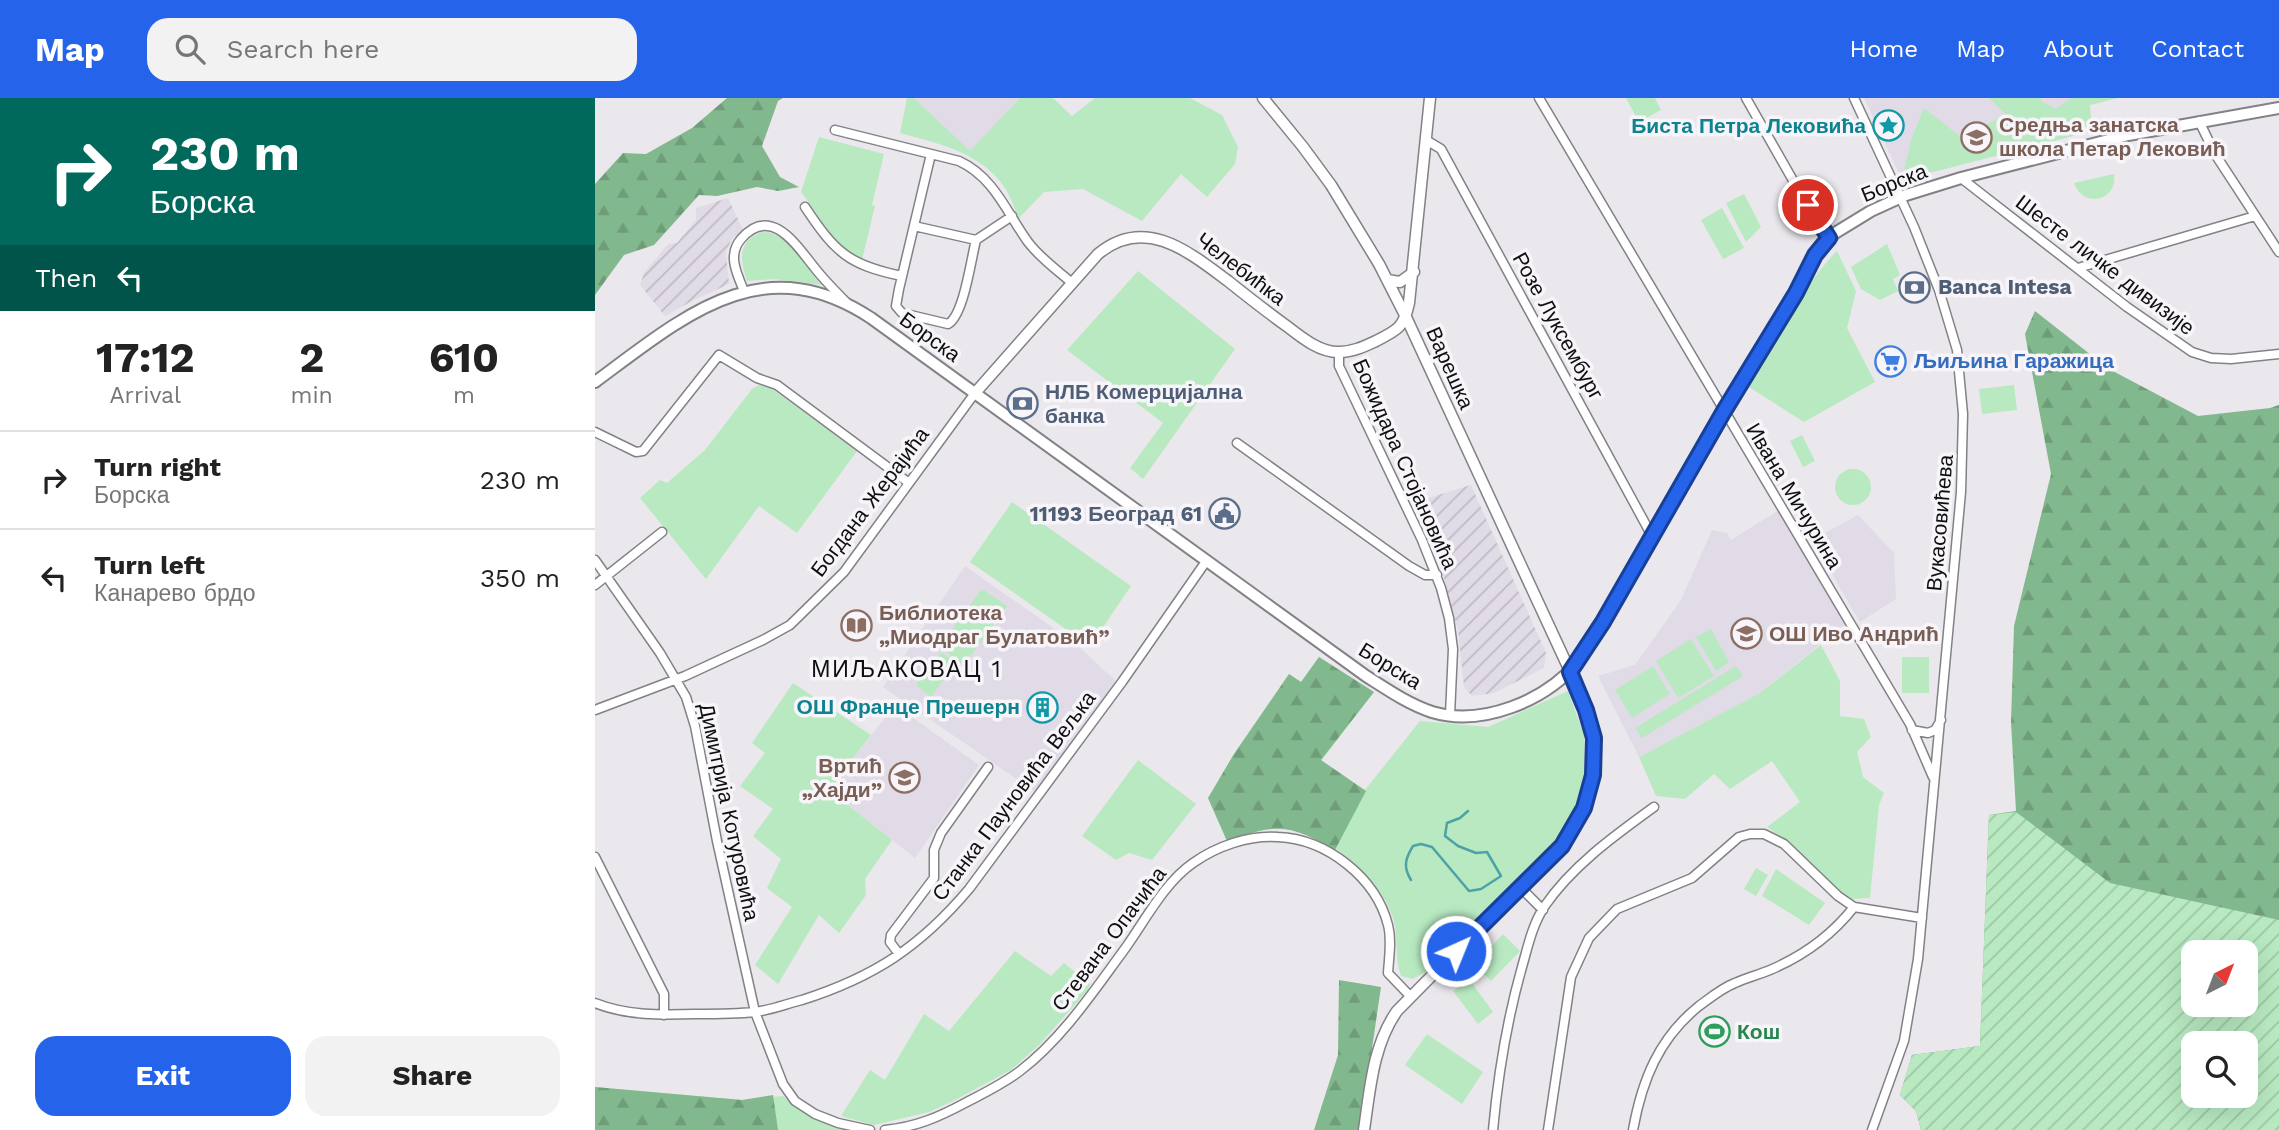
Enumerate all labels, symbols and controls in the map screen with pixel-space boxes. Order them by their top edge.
search box [147,18,637,81]
text: Map [35,30,105,69]
icon: search [171,30,209,68]
text: Search here [227,34,379,64]
text: Home [1850,35,1918,63]
text: Map [1956,35,2005,63]
text: About [2043,35,2113,63]
text: Contact [2151,35,2244,63]
place icon: Биста Петра Лековића [1872,109,1906,143]
place label: Средња занатска школа Петар Лековић [1999,112,2225,161]
place label: Биста Петра Лековића [1631,113,1866,138]
school or university icon: Средња занатска школа Петар Лековић [1959,120,1993,154]
text: 230 m [150,124,300,182]
icon: right [35,126,126,217]
street label: Борска [1857,158,1931,207]
pin [1778,175,1838,235]
text: Борска [150,183,255,221]
icon: arrive [1789,186,1827,224]
street label: Шесте личке дивизије [2011,189,2200,340]
street label: Челебићка [1192,227,1291,311]
street label: Розе Луксембург [1508,248,1609,404]
icon: left [111,259,149,297]
text: Then [35,263,97,293]
bank icon: Banca Intesa [1898,270,1932,304]
place label: Banca Intesa [1938,274,2073,299]
street label: Борска [895,306,966,367]
street label: Варешка [1421,323,1480,413]
text: 17:12 [96,333,195,382]
text: 2 [299,333,324,382]
text: 610 [429,333,499,382]
supermarket icon: Љиљина Гаражица [1874,344,1908,378]
place label: Љиљина Гаражица [1914,348,2114,373]
street label: Божидара Стојановића [1348,355,1463,573]
place label: НЛБ Комерцијална банка [1045,379,1243,428]
text: Arrival [109,382,181,409]
text: min [291,382,333,409]
text: m [453,382,475,409]
bank icon: НЛБ Комерцијална банка [1005,387,1039,421]
street label: Ивана Мичурина [1741,418,1848,573]
street label: Богдана Жерајића [805,422,934,581]
text: Turn right [94,452,221,482]
street label: Вукасовићева [1921,453,1958,592]
icon: right [35,461,73,499]
text: 230 m [480,465,560,495]
text: Борска [94,482,170,509]
public building icon: 11193 Београд 61 [1208,497,1242,531]
place label: 11193 Београд 61 [1030,501,1202,526]
text: Turn left [94,550,205,580]
icon: left [35,559,73,597]
text: 350 m [480,563,560,593]
text: Канарево брдо [94,580,256,607]
place label: Библиотека „Миодраг Булатовић” [879,600,1110,649]
library icon: Библиотека „Миодраг Булатовић” [839,608,873,642]
school or university icon: ОШ Иво Андрић [1729,617,1763,651]
place label: ОШ Иво Андрић [1769,621,1939,646]
street label: Борска [1354,637,1426,695]
district label: МИЉАКОВАЦ 1 [811,656,1003,683]
street label: Станка Пауновића Вељка [927,686,1101,905]
building icon: ОШ Франце Прешерн [1026,690,1060,724]
place label: ОШ Франце Прешерн [797,694,1020,719]
street label: Димитрија Котуровића [694,701,765,923]
place label: Вртић „Хајди” [802,753,882,802]
school or university icon: Вртић „Хајди” [888,761,922,795]
street label: Стевана Опачића [1046,861,1171,1016]
position arrow [1419,914,1493,988]
north arrow [2181,940,2257,1017]
map controls [2181,940,2258,1108]
sports icon: Кош [1697,1015,1731,1049]
place label: Кош [1737,1019,1780,1044]
button: search [2181,1031,2258,1108]
button: Exit [35,1036,291,1116]
button: Share [305,1036,560,1116]

